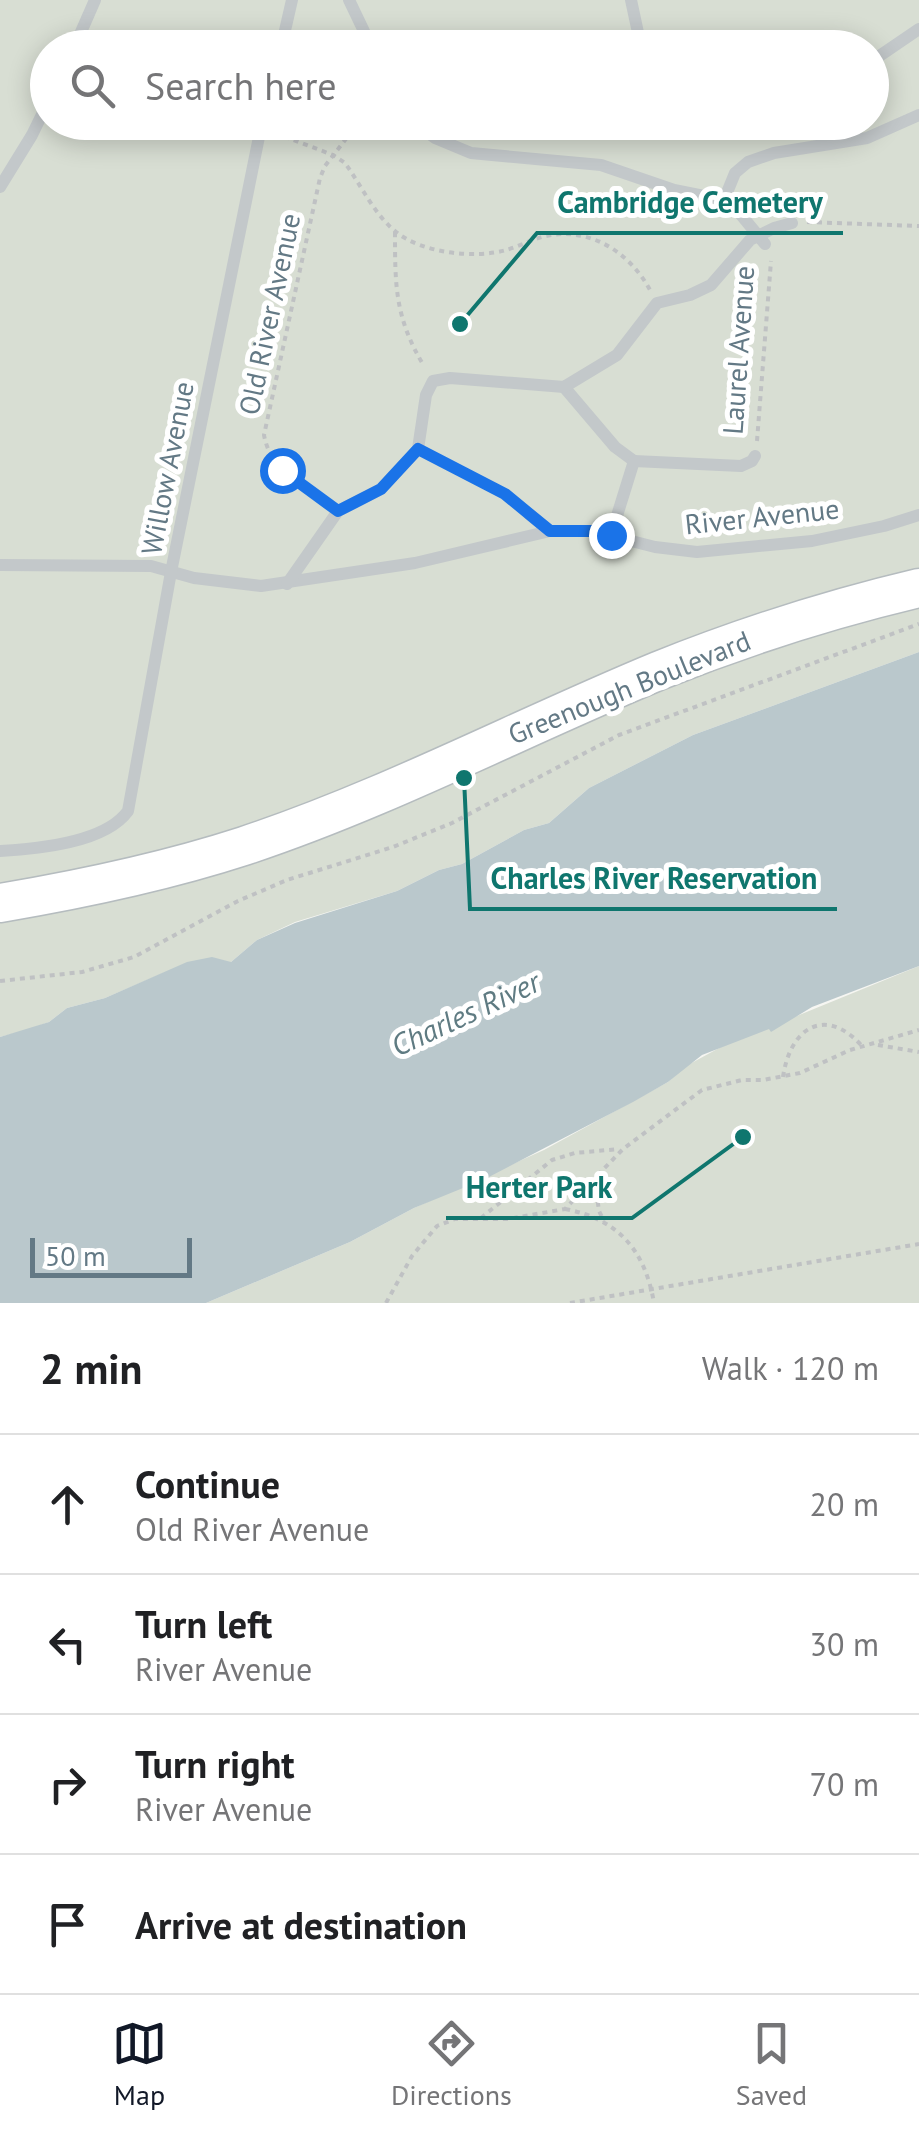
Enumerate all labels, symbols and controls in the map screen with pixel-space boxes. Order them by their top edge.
search box [30,30,889,140]
icon: search [65,58,120,113]
text: Search here [145,61,337,110]
callout: Cambridge Cemetery [537,173,843,233]
text: Cambridge Cemetery [557,182,823,221]
street label: Old River Avenue [230,210,308,418]
street label: Laurel Avenue [714,264,762,436]
street label: Willow Avenue [132,378,202,558]
route start [260,448,306,494]
street label: River Avenue [683,489,841,543]
route end [589,513,635,559]
street label: Greenough Boulevard [502,621,756,753]
callout: Charles River Reservation [470,849,837,909]
text: Charles River Reservation [491,858,817,897]
water label: Charles River [385,961,547,1064]
callout: Herter Park [446,1158,632,1218]
text: Herter Park [466,1167,612,1206]
scale bar [30,1233,192,1278]
text: 50 m [45,1237,106,1274]
text: 2 min [40,1341,142,1396]
text: Walk · 120 m [702,1347,879,1389]
text: Continue [135,1459,280,1508]
icon: ahead [40,1477,95,1532]
text: 20 m [810,1483,879,1525]
text: Old River Avenue [135,1508,369,1550]
text: Turn left [135,1599,272,1648]
icon: left [40,1617,95,1672]
text: 30 m [810,1623,879,1665]
text: River Avenue [135,1648,312,1690]
text: Turn right [135,1739,295,1788]
icon: right [40,1757,95,1812]
text: 70 m [810,1763,879,1805]
text: River Avenue [135,1788,312,1830]
icon: arrive [40,1897,95,1952]
text: Arrive at destination [135,1900,467,1949]
tab: Map [112,2016,167,2113]
tab: Directions [391,2016,512,2113]
tab: Saved [736,2016,807,2113]

